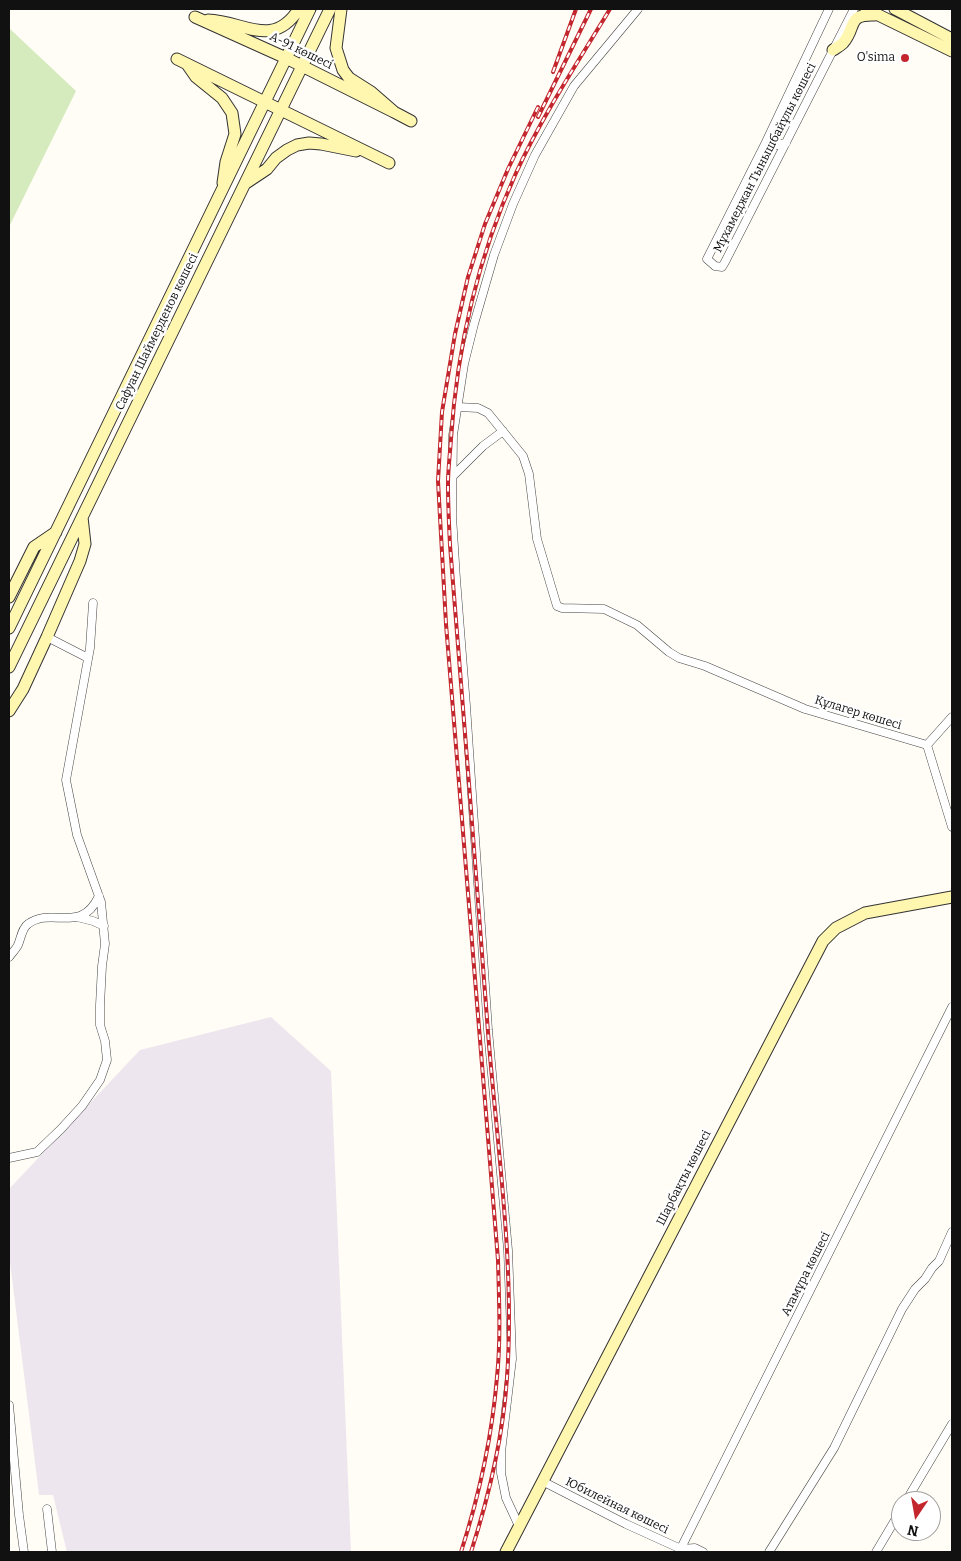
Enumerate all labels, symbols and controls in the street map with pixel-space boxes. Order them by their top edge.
street label: А-91 көшесі [267,30,335,72]
place label: O'sima [857,51,895,65]
marker: O'sima [899,52,911,64]
street label: Мұхамеджан Тынышбайұлы көшесі [711,61,819,255]
street label: Сафуан Шаймерденов көшесі [113,251,201,413]
street label: Құлагер көшесі [813,693,903,733]
street label: Шарбақты көшесі [654,1128,714,1228]
street label: Атамұра көшесі [779,1229,833,1319]
street label: Юбилейная көшесі [563,1475,671,1537]
north arrow [891,1491,941,1541]
text: N [906,1521,920,1540]

